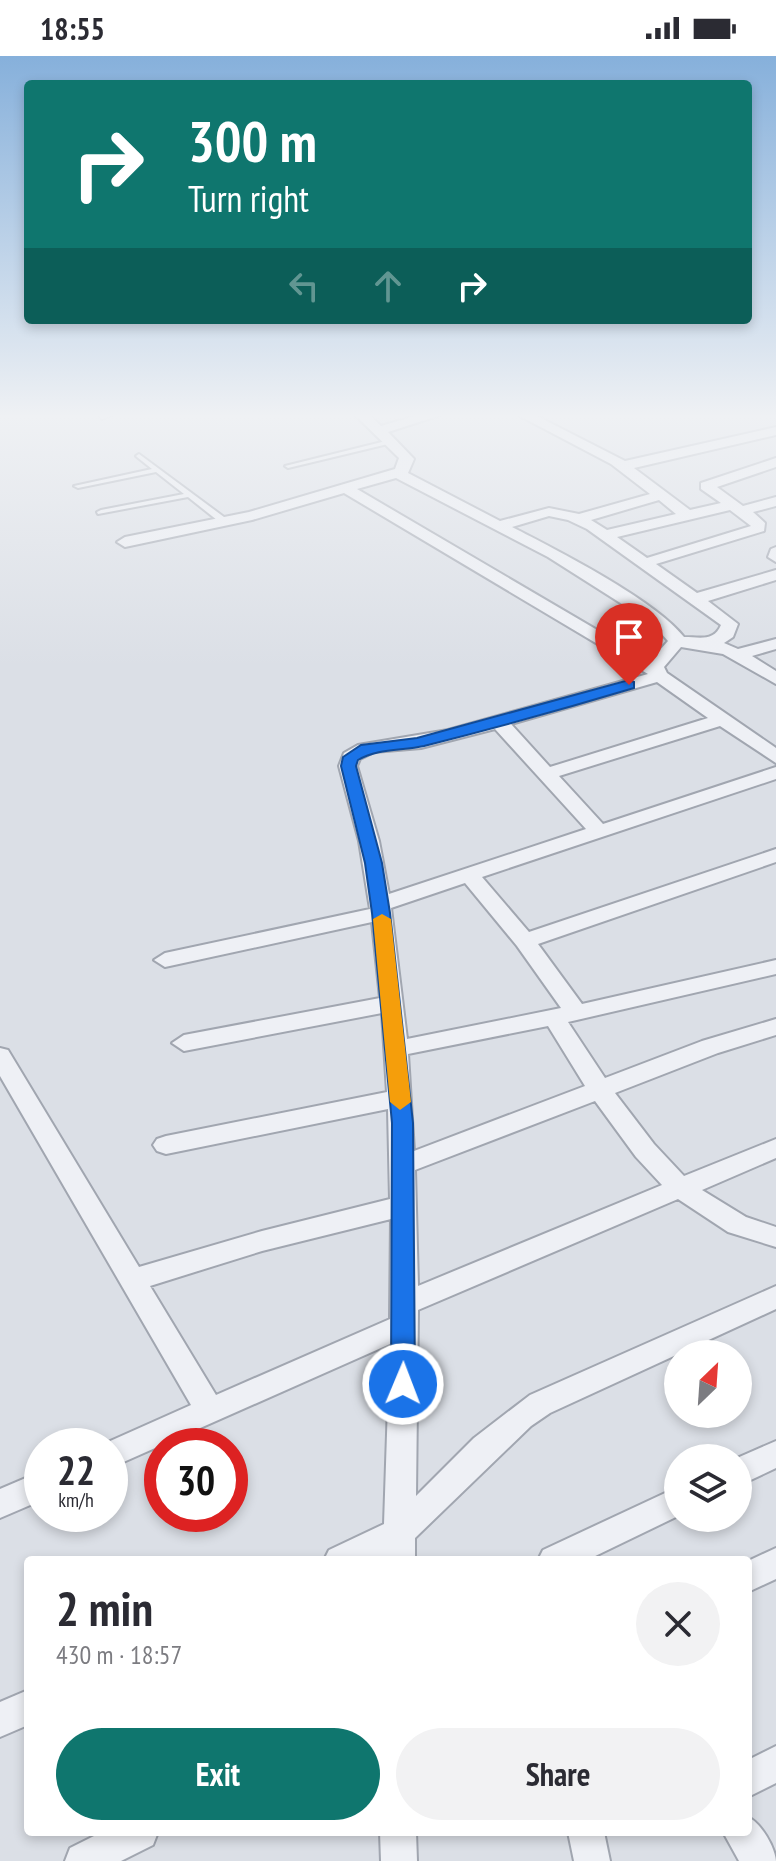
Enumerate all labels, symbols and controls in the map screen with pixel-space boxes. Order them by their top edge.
text: 18:55 [40,9,105,48]
text: 300 m [188,105,317,177]
icon: right [56,112,160,216]
text: Turn right [188,175,309,222]
icon: left [282,264,326,308]
icon: ahead [366,264,410,308]
icon: right [450,264,494,308]
pin [595,603,663,685]
icon: arrive [607,615,651,659]
north arrow [664,1340,752,1428]
map controls [664,1340,752,1532]
position arrow [361,1342,445,1426]
speed limit sign: 30 [144,1428,248,1532]
text: 22 [57,1444,95,1496]
button: layers [664,1444,752,1532]
text: km/h [58,1487,94,1513]
text: 2 min [56,1577,153,1639]
button: close [636,1582,720,1666]
text: 430 m · 18:57 [56,1638,182,1671]
button: Exit [56,1728,380,1820]
button: Share [396,1728,720,1820]

